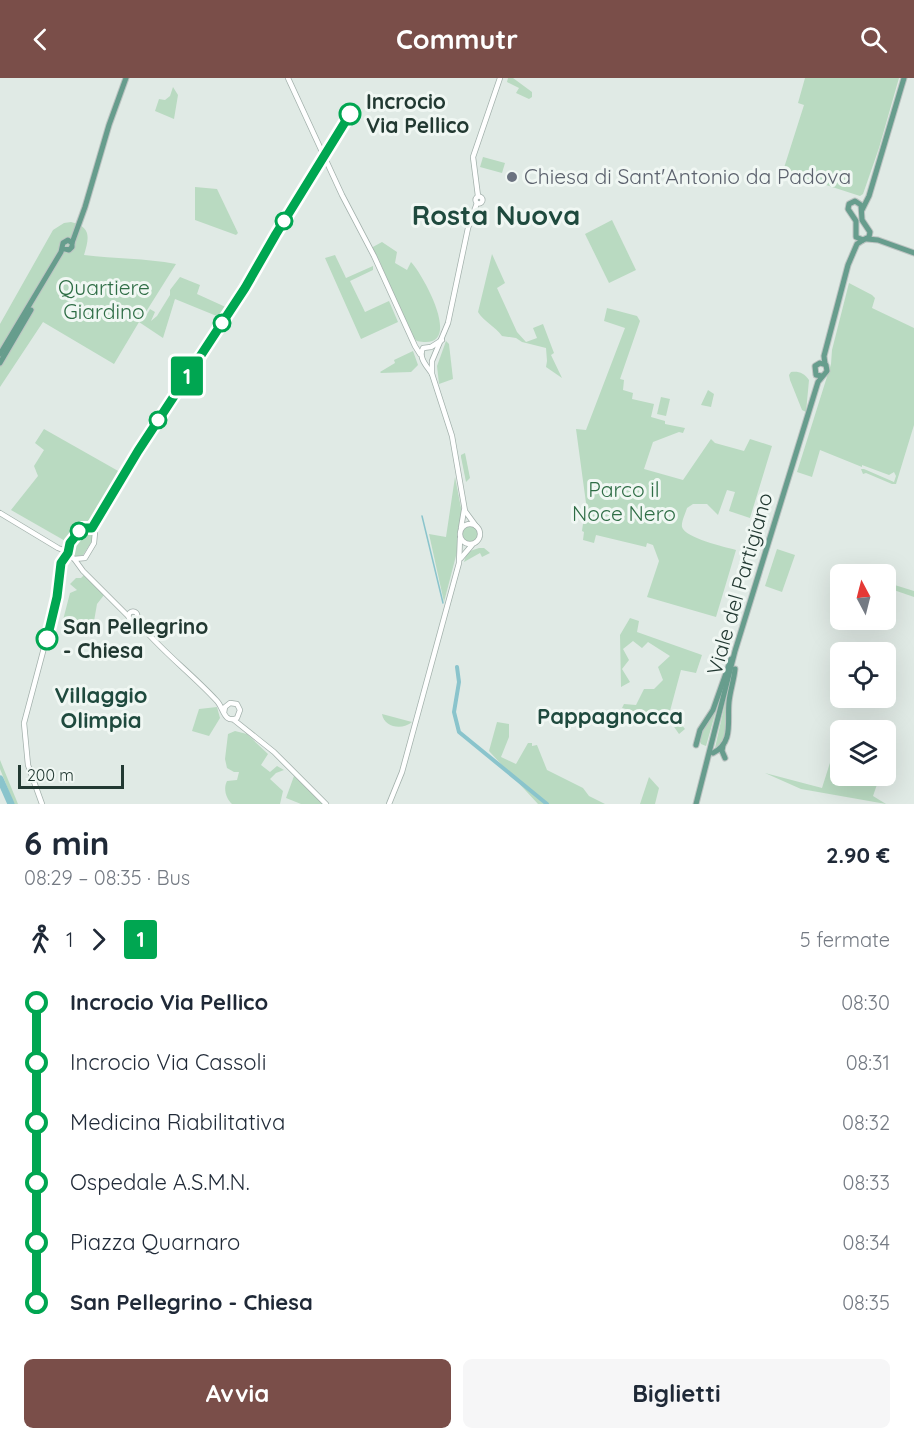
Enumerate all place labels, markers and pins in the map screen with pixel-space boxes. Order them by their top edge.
place label: Incrocio Via Pellico [366,88,469,138]
marker: Incrocio Via Pellico [339,103,361,125]
place label: Chiesa di Sant'Antonio da Padova [524,163,851,189]
marker: Chiesa di Sant'Antonio da Padova [505,170,519,184]
unlabelled marker [275,212,293,230]
unlabelled marker [213,314,231,332]
unlabelled marker [149,411,167,429]
unlabelled marker [70,522,88,540]
place label: San Pellegrino - Chiesa [63,613,208,663]
marker: San Pellegrino - Chiesa [36,628,58,650]

